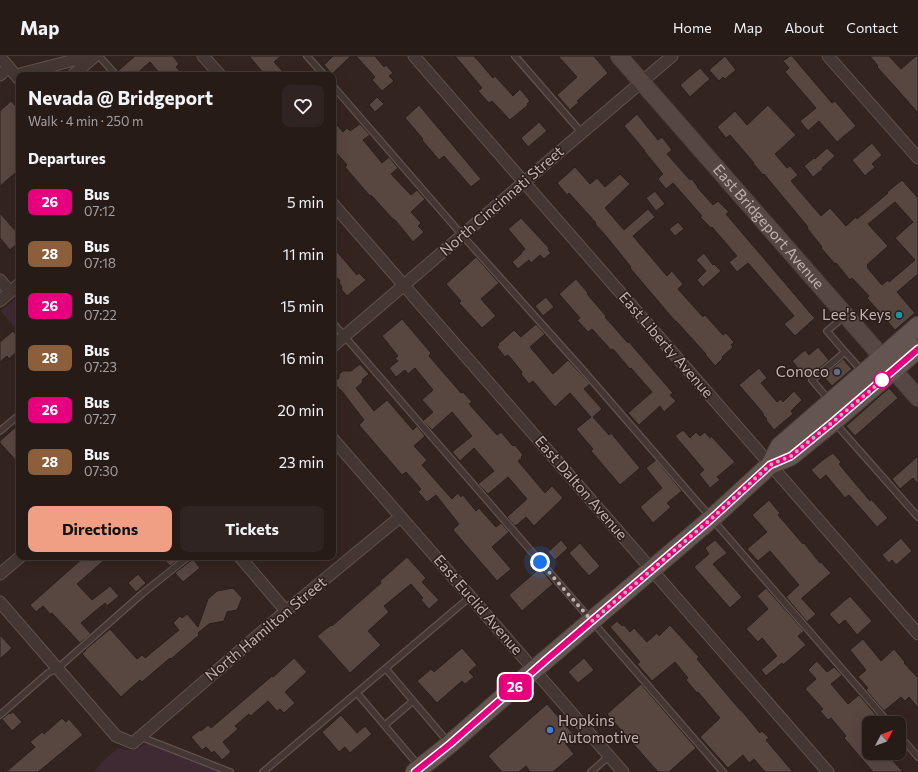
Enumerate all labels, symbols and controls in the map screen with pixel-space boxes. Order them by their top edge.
text: Map [20,16,59,39]
text: Home [673,19,712,36]
text: Map [734,19,762,36]
text: About [784,19,824,36]
text: Contact [846,19,898,36]
button: heart [282,85,324,127]
text: Nevada @ Bridgeport [28,86,213,109]
text: Walk · 4 min · 250 m [28,113,143,129]
street label: North Cincinnati Street [436,142,567,259]
text: Departures [28,149,106,167]
street label: East Bridgeport Avenue [710,160,829,292]
text: Bus [84,185,109,203]
text: 26 [42,193,58,210]
text: 5 min [287,193,324,211]
text: 07:12 [84,203,115,219]
text: Bus [84,237,109,255]
text: 28 [42,245,58,262]
text: 11 min [283,245,324,263]
text: 07:18 [84,255,116,271]
street label: East Liberty Avenue [616,288,718,401]
text: Bus [84,289,109,307]
text: 26 [42,297,58,314]
text: 15 min [281,297,324,315]
place label: Lee's Keys [822,305,891,323]
text: 07:22 [84,307,117,323]
marker: Lee's Keys [894,310,904,320]
text: Bus [84,341,109,359]
text: 28 [42,349,58,366]
text: 16 min [280,349,324,367]
text: 07:23 [84,359,117,375]
place label: Conoco [776,362,829,380]
marker: Conoco [832,367,842,377]
unlabelled marker [873,371,891,389]
text: Bus [84,393,109,411]
text: 26 [42,401,58,418]
text: 20 min [278,401,324,419]
text: 07:27 [84,411,116,427]
street label: East Dalton Avenue [532,432,632,543]
text: Bus [84,445,109,463]
text: 28 [42,453,58,470]
text: 23 min [279,453,324,471]
text: 07:30 [84,463,118,479]
button: Directions [28,506,172,552]
button: Tickets [180,506,324,552]
street label: East Euclid Avenue [430,551,527,658]
your location [530,552,550,572]
street label: North Hamilton Street [201,572,330,684]
line badge: 26 [497,674,533,700]
text: 26 [507,678,523,695]
place label: Hopkins Automotive [558,711,639,746]
north arrow [862,716,906,760]
map controls [862,716,906,760]
marker: Hopkins Automotive [545,725,555,735]

